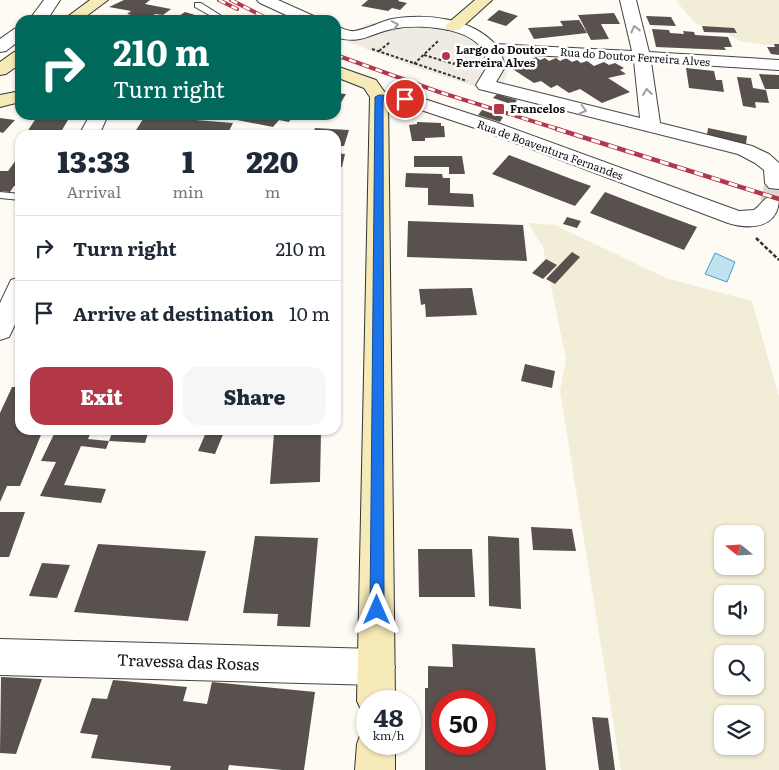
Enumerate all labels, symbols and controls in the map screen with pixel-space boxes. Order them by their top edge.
one-way arrow [391,20,400,30]
one-way arrow [630,24,641,33]
text: 210 m [113,25,210,77]
icon: right [30,35,95,100]
place label: Largo do Doutor Ferreira Alves [456,41,547,70]
street label: Rua do Doutor Ferreira Alves [559,43,711,69]
marker: Largo do Doutor Ferreira Alves [440,50,452,62]
text: Turn right [113,72,225,105]
pin [384,78,426,120]
icon: arrive [391,85,419,113]
one-way arrow [642,88,653,96]
place label: Francelos [510,100,565,116]
marker: Francelos [492,102,506,116]
one-way arrow [578,104,587,115]
street label: Rua de Boaventura Fernandes [475,115,626,183]
text: 13:33 [57,138,130,182]
text: 1 [182,138,194,182]
text: 220 [246,138,299,182]
text: Arrival [66,179,121,203]
text: min [172,179,204,203]
text: m [265,179,280,203]
icon: right [30,234,58,262]
text: Turn right [73,234,177,262]
text: 210 m [275,234,326,262]
icon: arrive [30,299,58,327]
text: Arrive at destination [73,299,274,327]
text: 10 m [289,299,330,327]
button: Exit [30,367,173,425]
button: Share [183,367,326,425]
north arrow [714,525,764,575]
map controls [714,525,764,755]
position arrow [350,583,402,635]
button: sound [714,585,764,635]
button: search [714,645,764,695]
street label: Travessa das Rosas [117,647,260,675]
speed limit sign: 50 [431,690,496,755]
text: 48 [374,698,403,735]
button: layers [714,705,764,755]
text: km/h [373,726,404,744]

